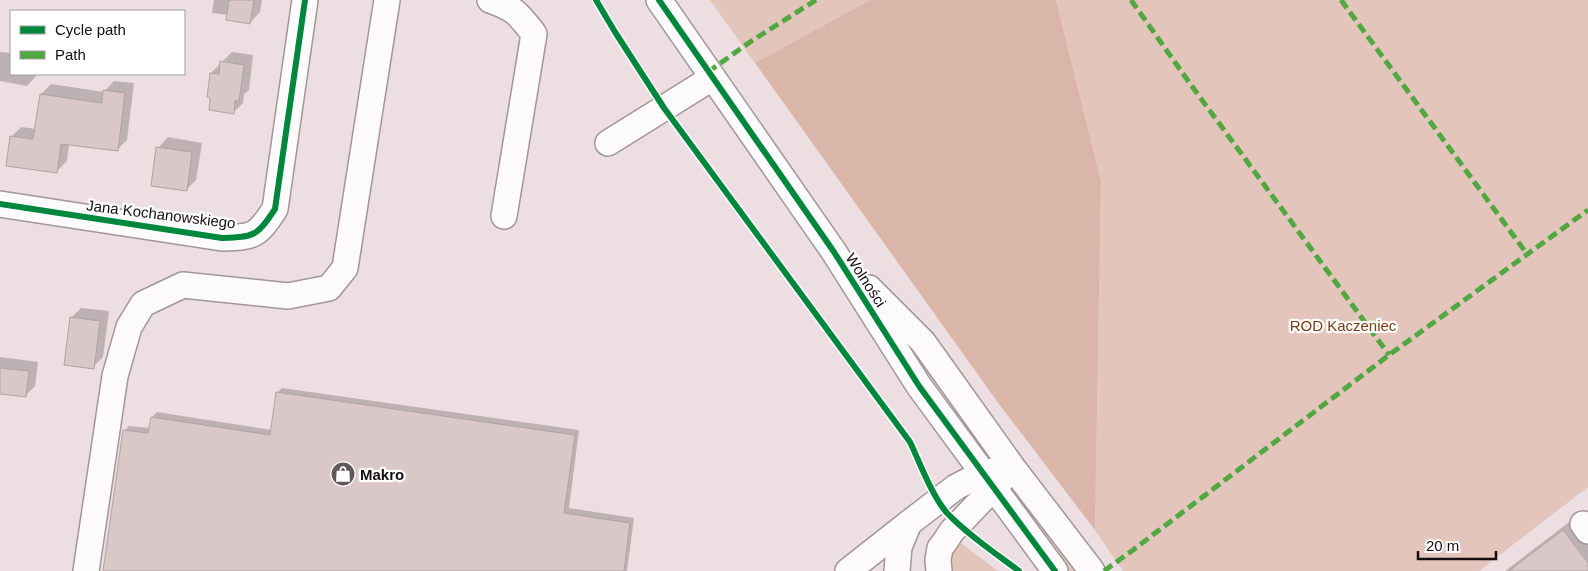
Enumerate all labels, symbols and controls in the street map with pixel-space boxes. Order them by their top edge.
legend [10,10,185,75]
text: Cycle path [55,21,126,38]
text: Path [55,46,86,63]
street label: Jana Kochanowskiego [85,196,237,232]
street label: Wolności [842,250,890,310]
park label: ROD Kaczeniec [1290,317,1397,334]
shop icon: Makro [330,461,356,487]
place label: Makro [360,466,404,483]
scale bar [1418,528,1496,560]
text: 20 m [1426,537,1459,554]

